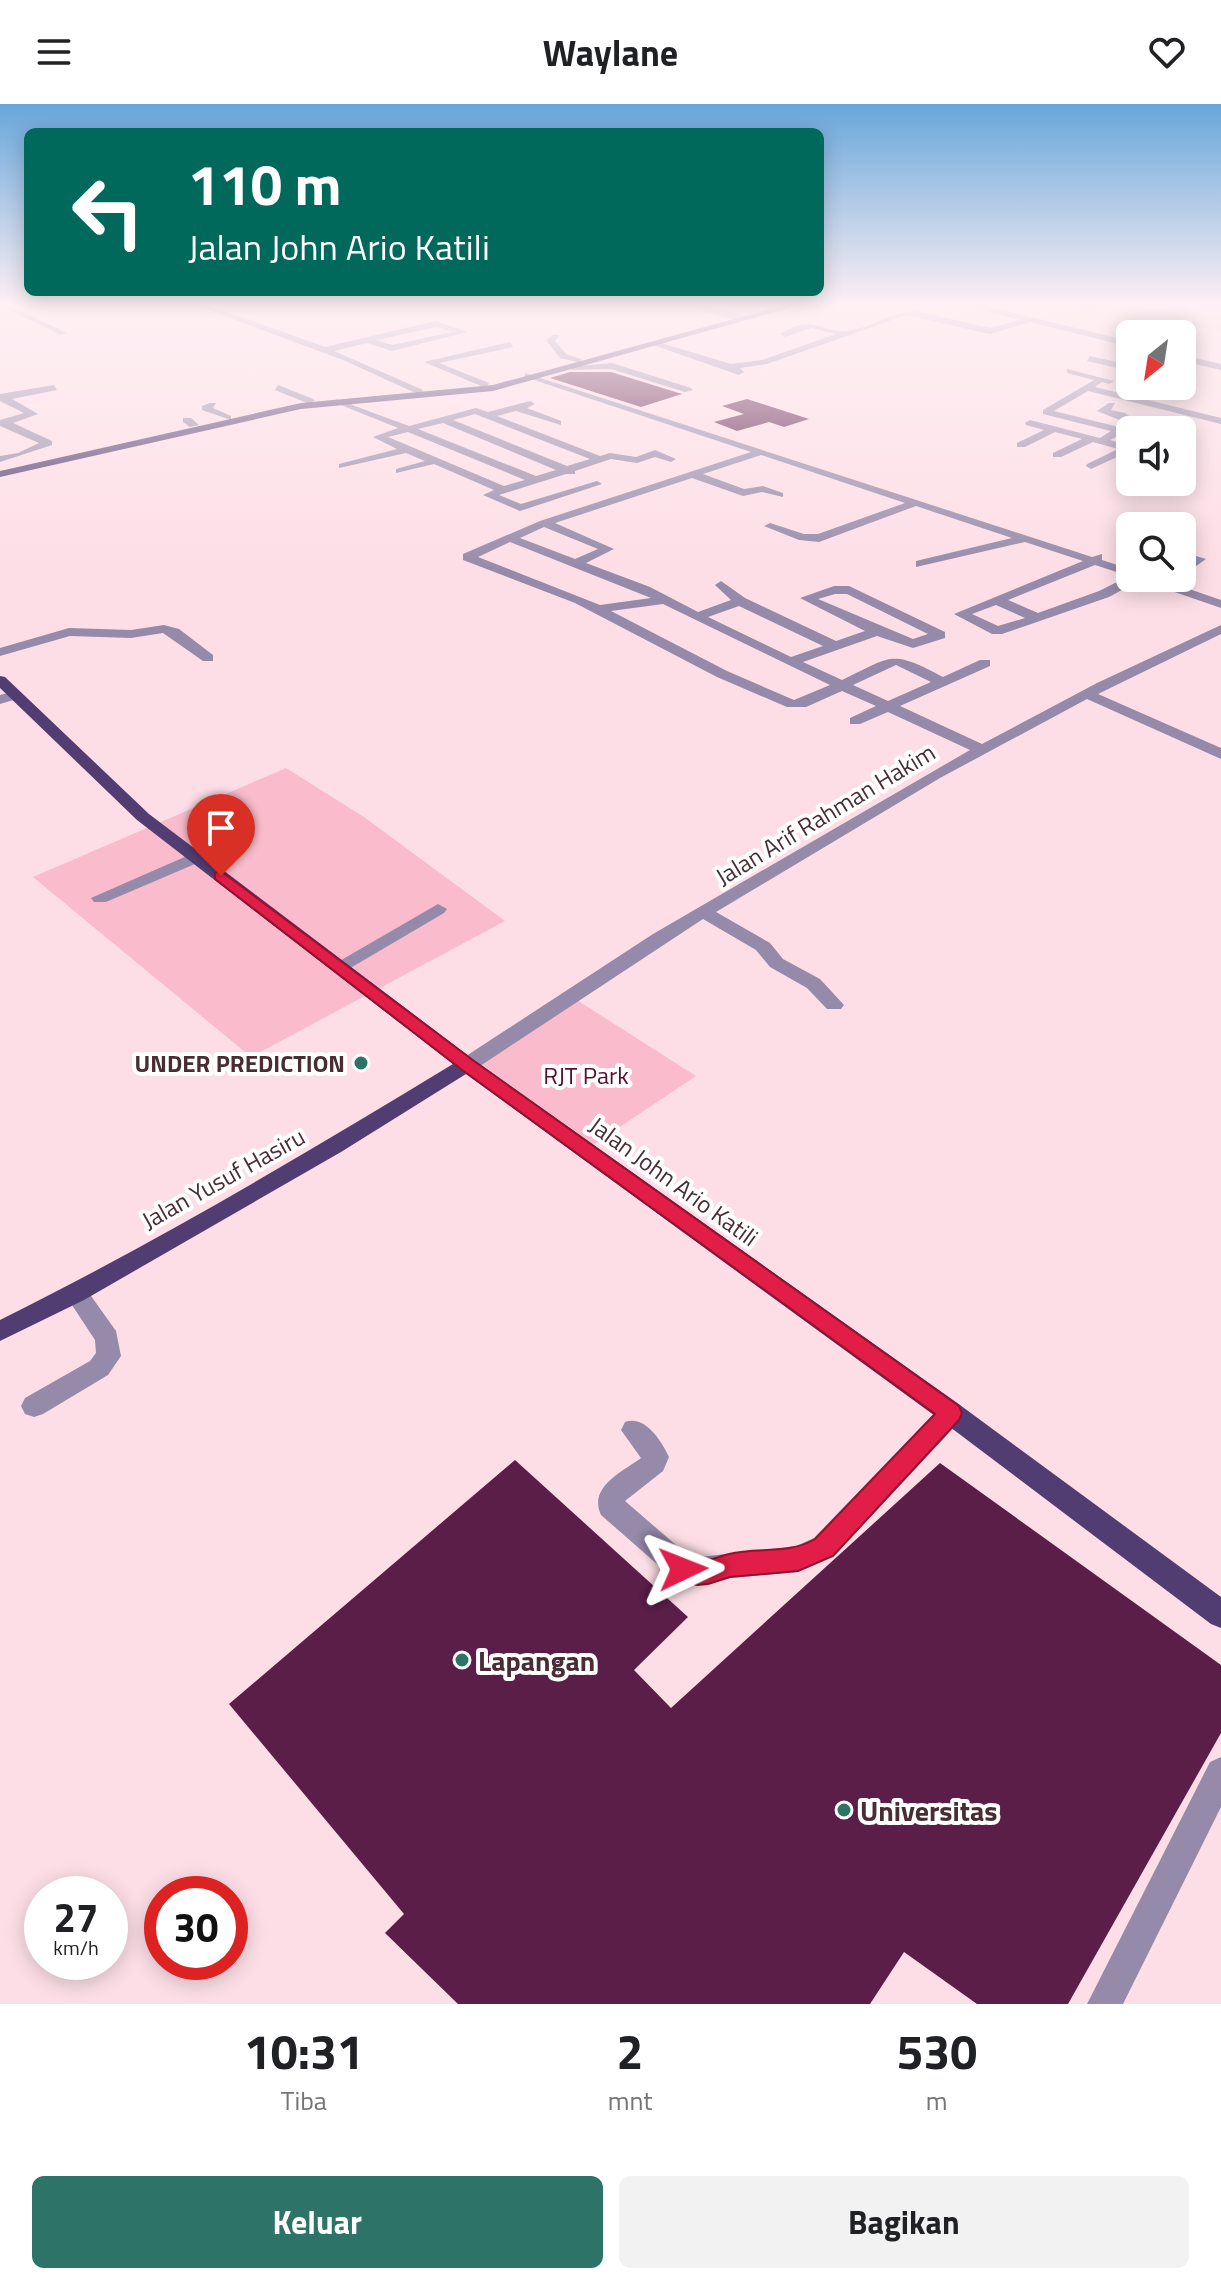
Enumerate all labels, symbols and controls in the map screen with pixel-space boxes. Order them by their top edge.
text: Waylane [543,25,678,80]
icon: menu [32,30,76,74]
icon: heart [1145,30,1189,74]
text: 110 m [188,142,341,227]
icon: left [56,160,160,264]
text: Jalan John Ario Katili [188,219,490,274]
north arrow [1116,320,1196,400]
map controls [1116,320,1196,592]
button: sound [1116,416,1196,496]
button: search [1116,512,1196,592]
street label: Jalan Arif Rahman Hakim [708,734,942,894]
pin [187,794,255,876]
icon: arrive [199,806,243,850]
place label: UNDER PREDICTION [135,1045,345,1081]
marker: UNDER PREDICTION [352,1054,370,1072]
park label: RJT Park [543,1057,629,1093]
street label: Jalan John Ario Katili [582,1107,766,1255]
street label: Jalan Yusuf Hasiru [135,1118,311,1238]
position arrow [641,1527,725,1611]
place label: Lapangan [478,1639,595,1682]
marker: Lapangan [453,1651,471,1669]
place label: Universitas [860,1789,997,1832]
marker: Universitas [835,1801,853,1819]
speed limit sign: 30 [144,1876,248,1980]
text: 27 [54,1887,98,1948]
text: km/h [53,1932,99,1963]
text: 10:31 [244,2015,364,2088]
text: 2 [617,2015,644,2088]
text: 530 [896,2015,977,2088]
text: Tiba [281,2081,327,2120]
text: mnt [608,2081,652,2120]
text: m [926,2081,948,2120]
button: Keluar [32,2176,603,2268]
button: Bagikan [619,2176,1189,2268]

